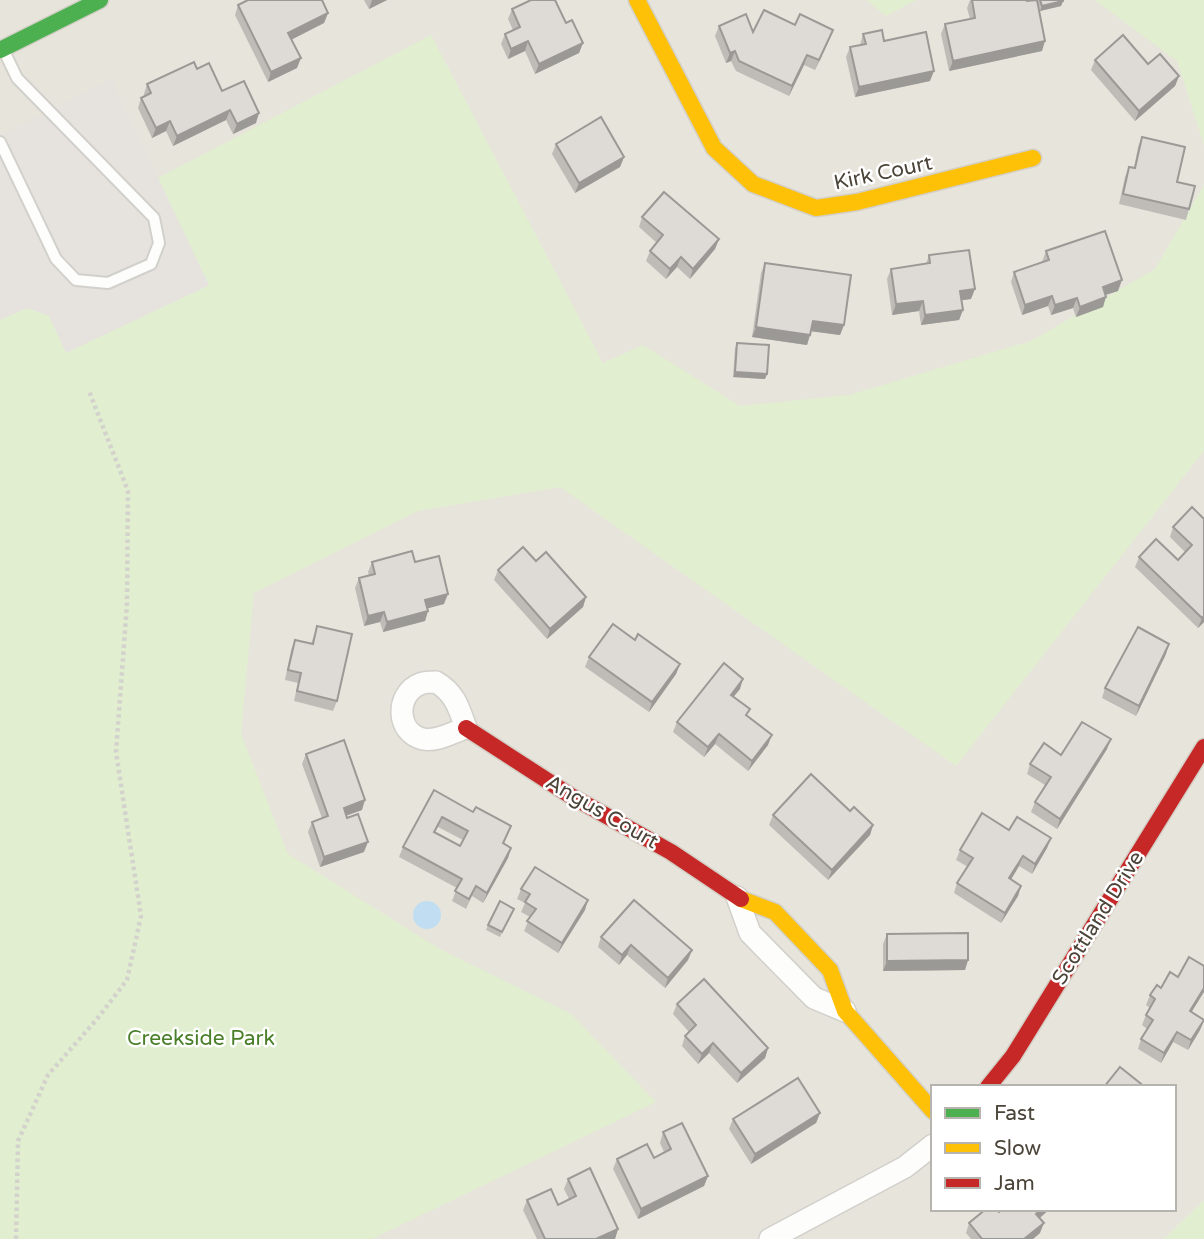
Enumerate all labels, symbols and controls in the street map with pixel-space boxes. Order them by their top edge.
street label: Kirk Court [831,150,935,196]
street label: Angus Court [541,770,663,854]
street label: Scottland Drive [1047,846,1149,990]
park label: Creekside Park [127,1026,275,1051]
legend [931,1085,1176,1211]
text: Fast [994,1101,1035,1126]
text: Slow [994,1136,1042,1161]
text: Jam [994,1171,1035,1196]

